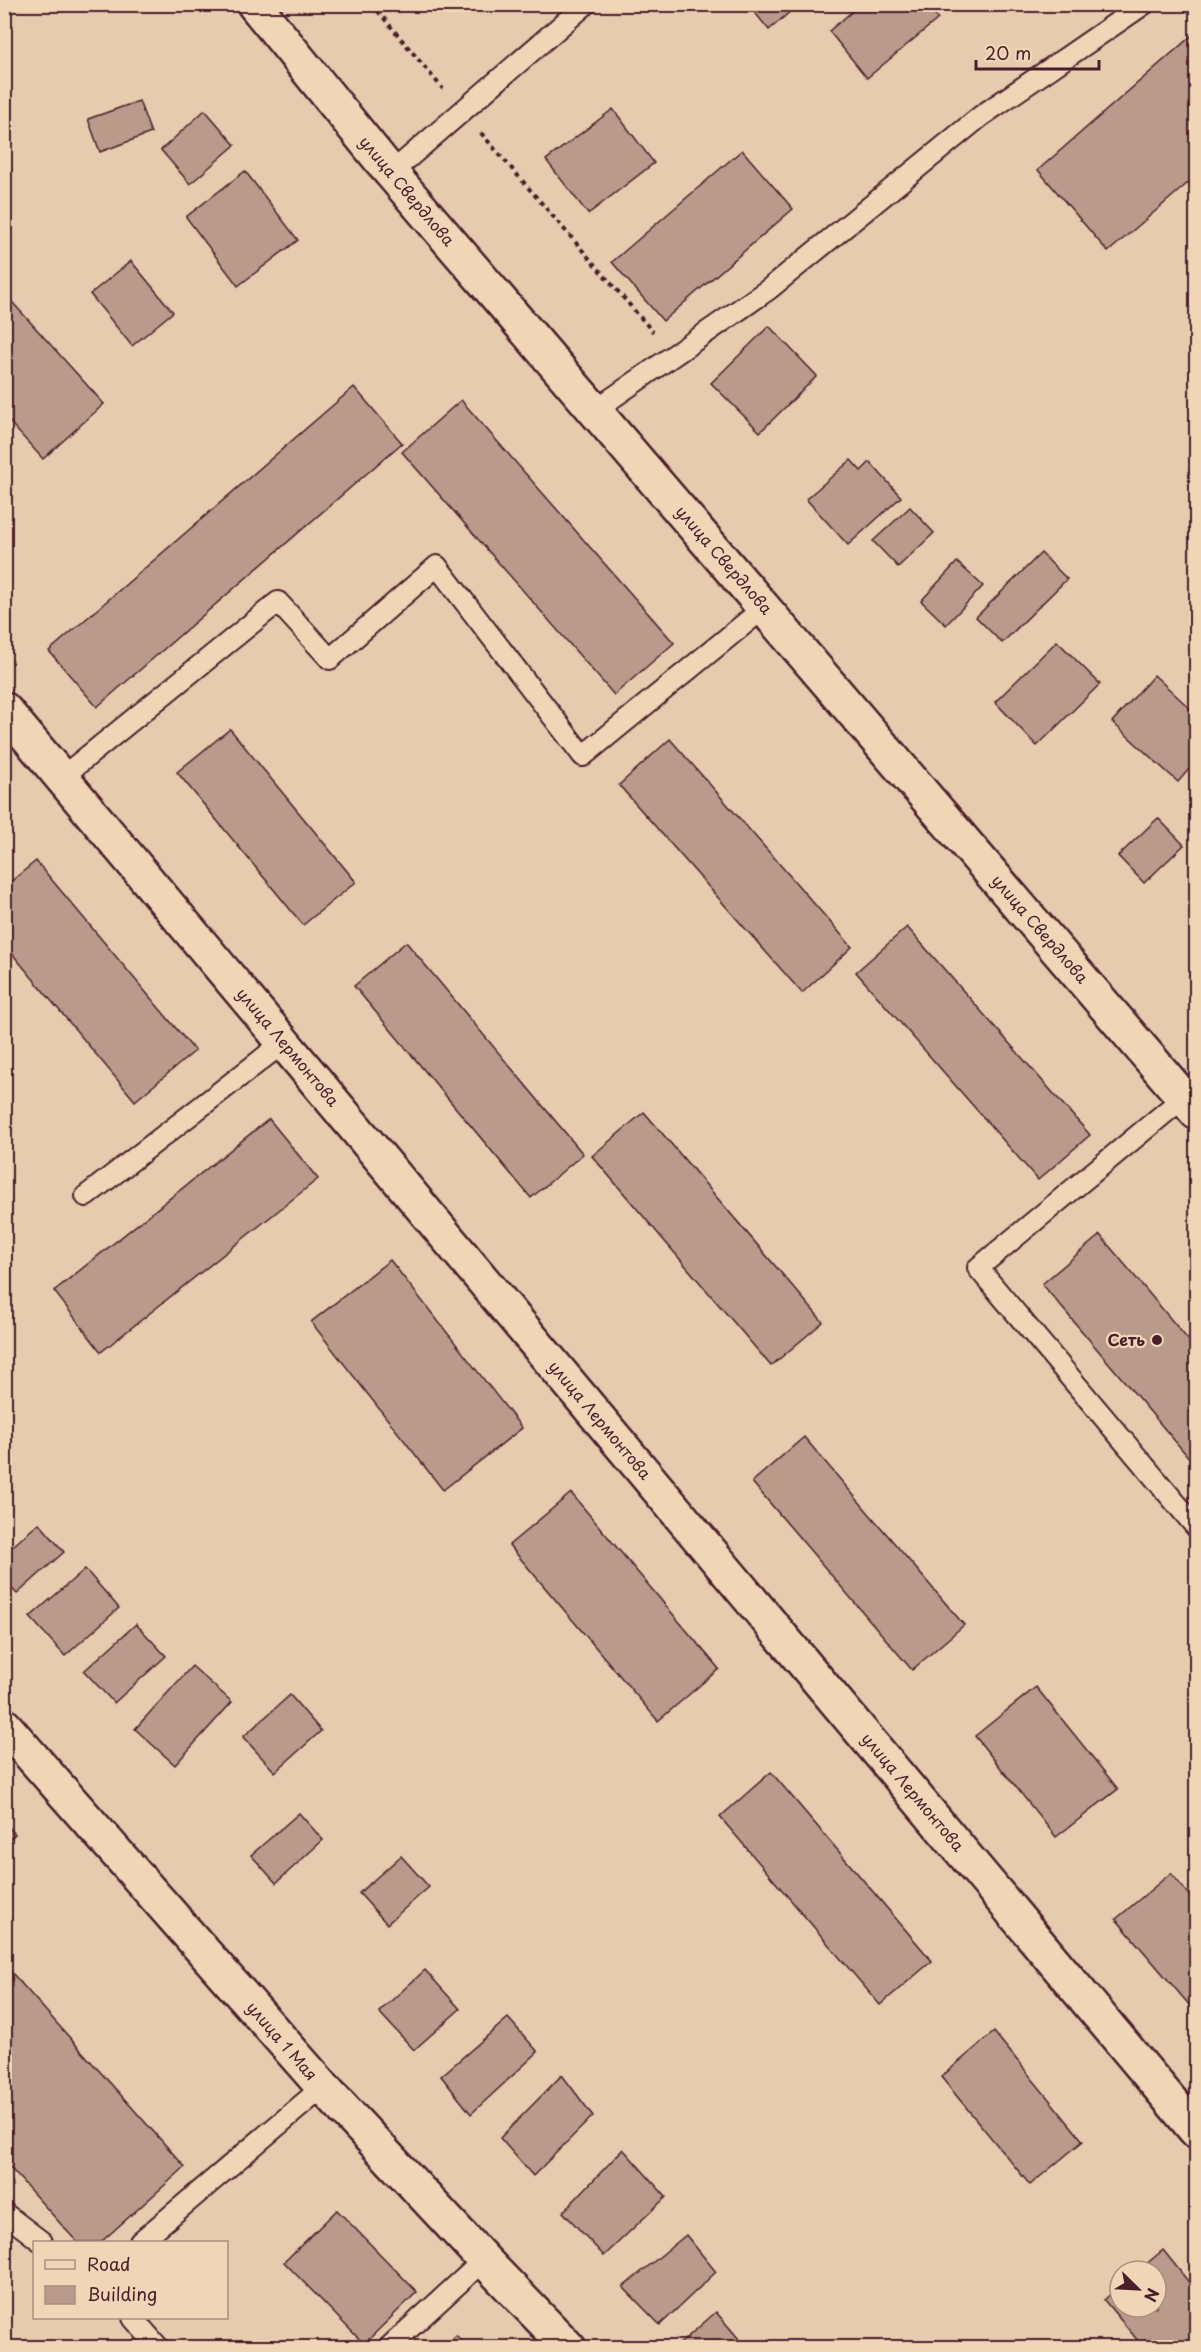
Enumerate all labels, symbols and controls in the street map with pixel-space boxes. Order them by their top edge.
scale bar [976,33,1099,71]
text: 20 m [985,39,1031,66]
street label: улица Свердлова [354,130,461,251]
street label: улица Свердлова [671,500,779,619]
street label: улица Свердлова [987,869,1095,988]
street label: улица Лермонтова [232,982,346,1111]
place label: Сеть [1107,1327,1145,1351]
marker: Сеть [1150,1333,1164,1347]
street label: улица Лермонтова [544,1355,658,1484]
street label: улица Лермонтова [857,1727,971,1856]
street label: улица 1 Мая [242,1996,324,2085]
legend [33,2241,228,2319]
text: Road [87,2250,131,2277]
north arrow [1108,2259,1168,2319]
text: Building [87,2280,157,2307]
text: N [1139,2285,1166,2306]

